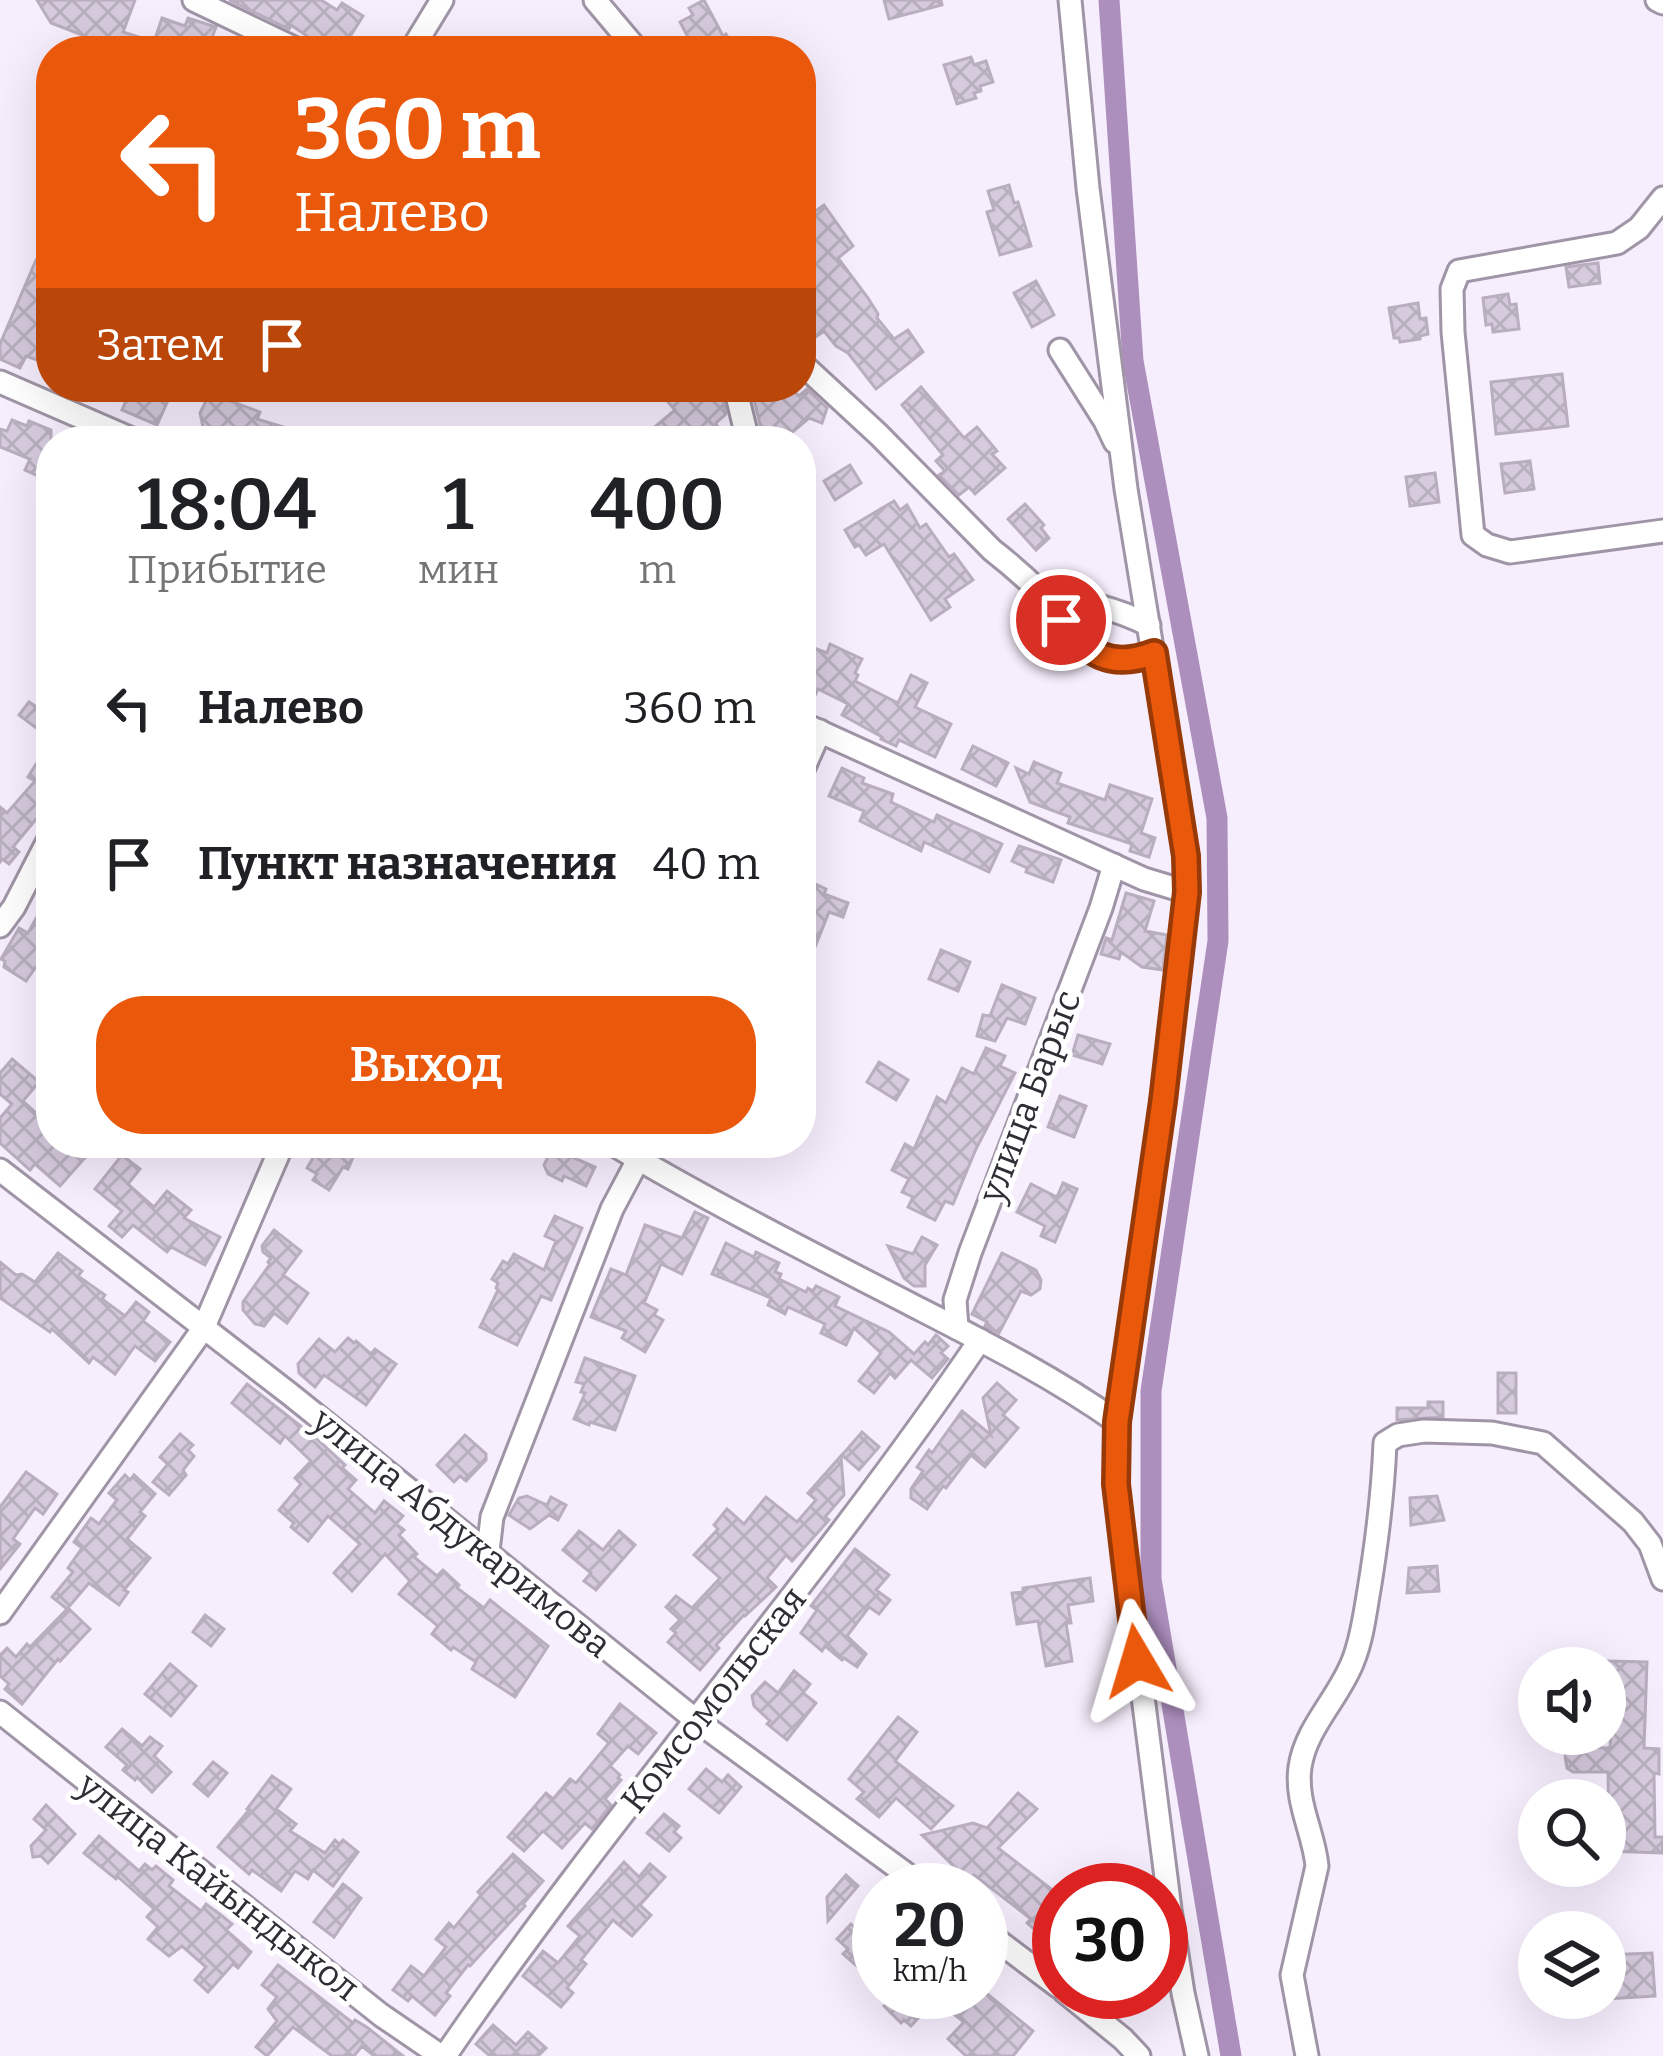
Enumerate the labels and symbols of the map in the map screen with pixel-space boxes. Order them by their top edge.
pin [1010,569,1112,671]
street label: улица Барыс [969,984,1090,1209]
street label: улица Абдукаримова [302,1398,620,1667]
street label: Комсомольская [612,1578,816,1821]
position arrow [1074,1598,1200,1724]
street label: улица Кайындыкол [68,1763,368,2010]
speed limit sign: 30 [1032,1863,1188,2019]

